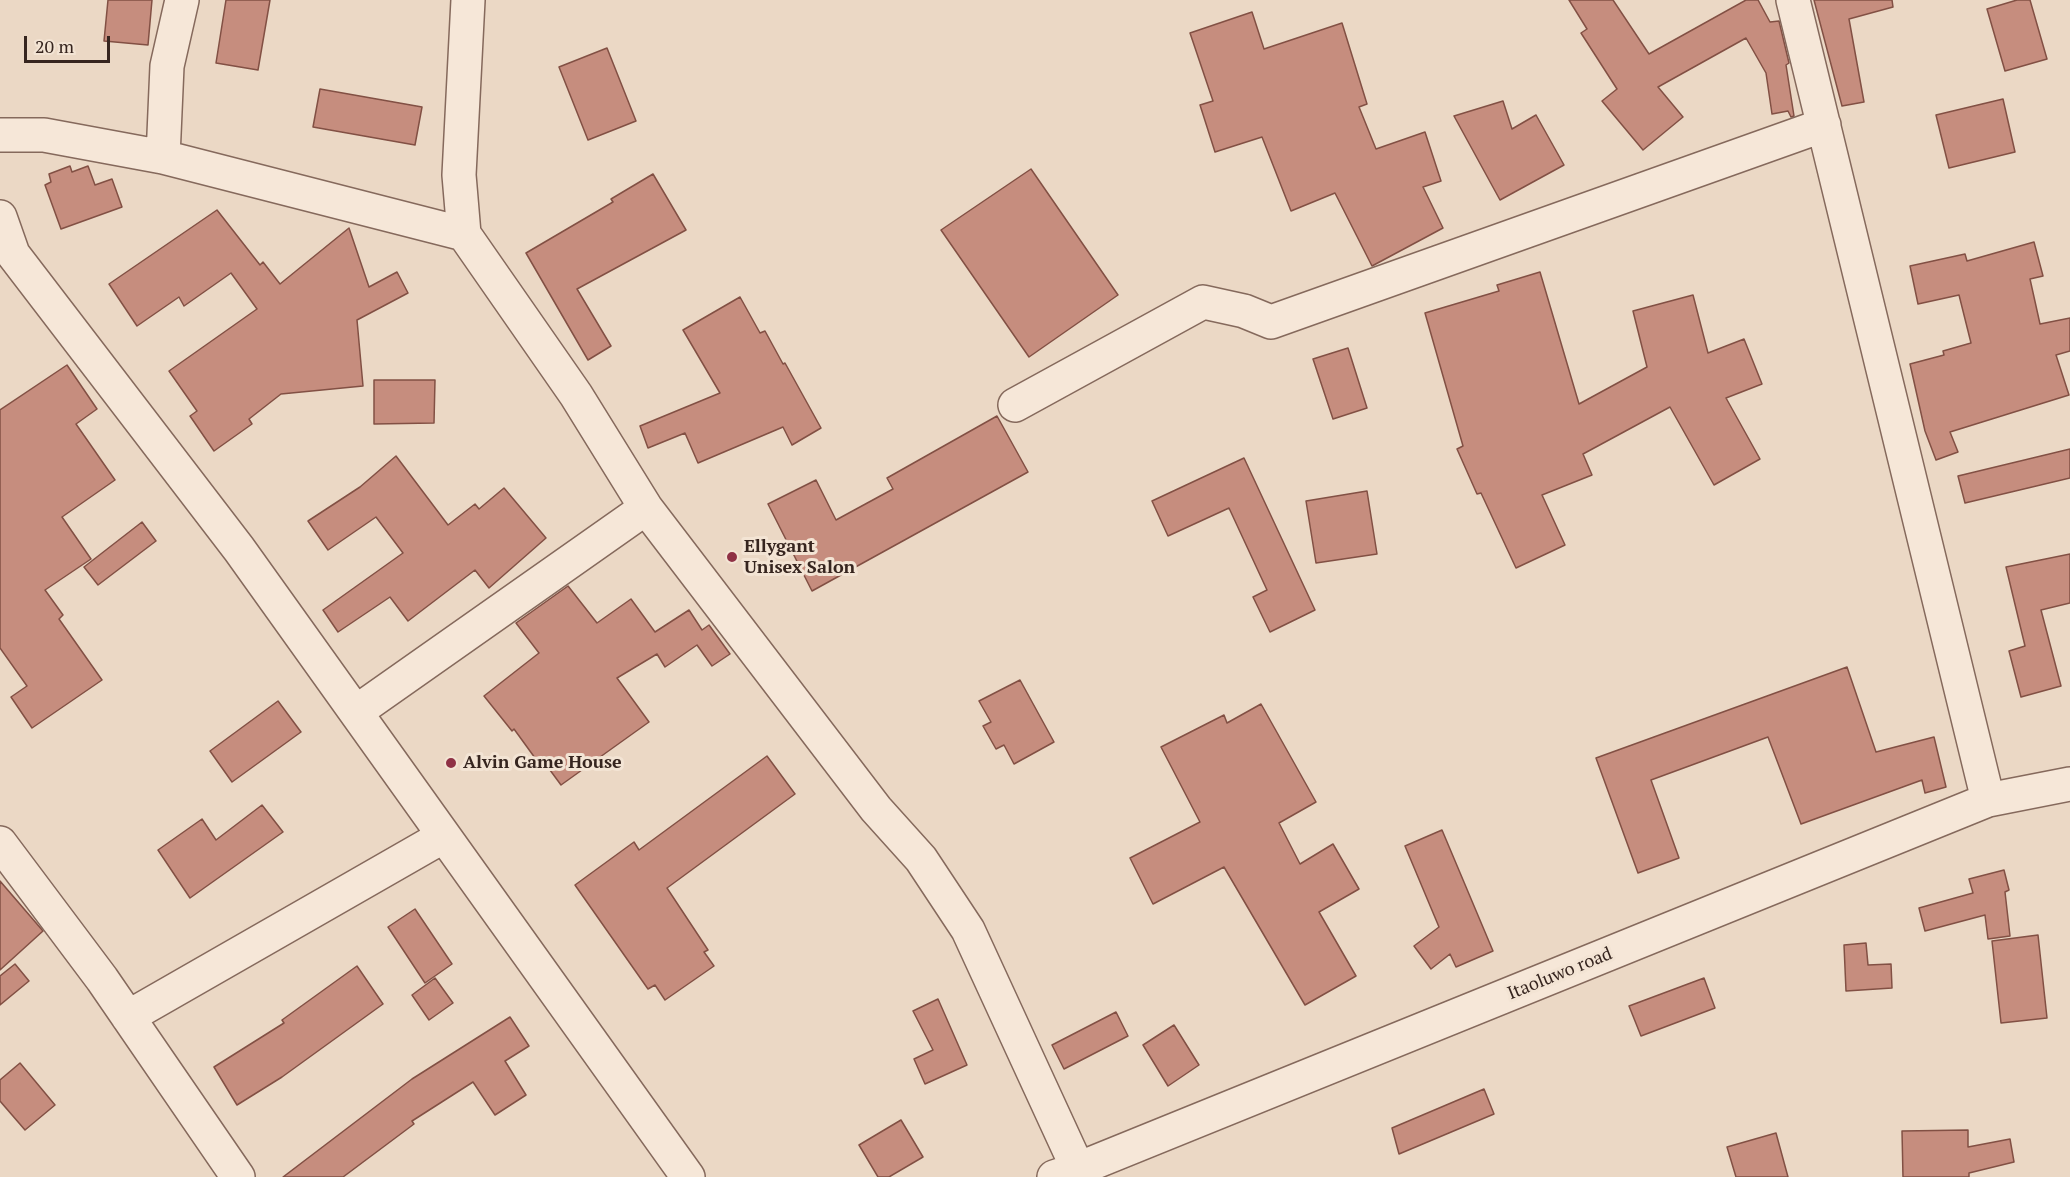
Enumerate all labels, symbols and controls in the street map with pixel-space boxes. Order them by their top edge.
scale bar [27,24,112,62]
text: 20 m [35,34,74,58]
place label: Ellygant Unisex Salon [744,536,855,578]
marker: Ellygant Unisex Salon [725,550,739,564]
place label: Alvin Game House [463,752,622,774]
marker: Alvin Game House [444,756,458,770]
street label: Itaoluwo road [1505,943,1615,1005]

